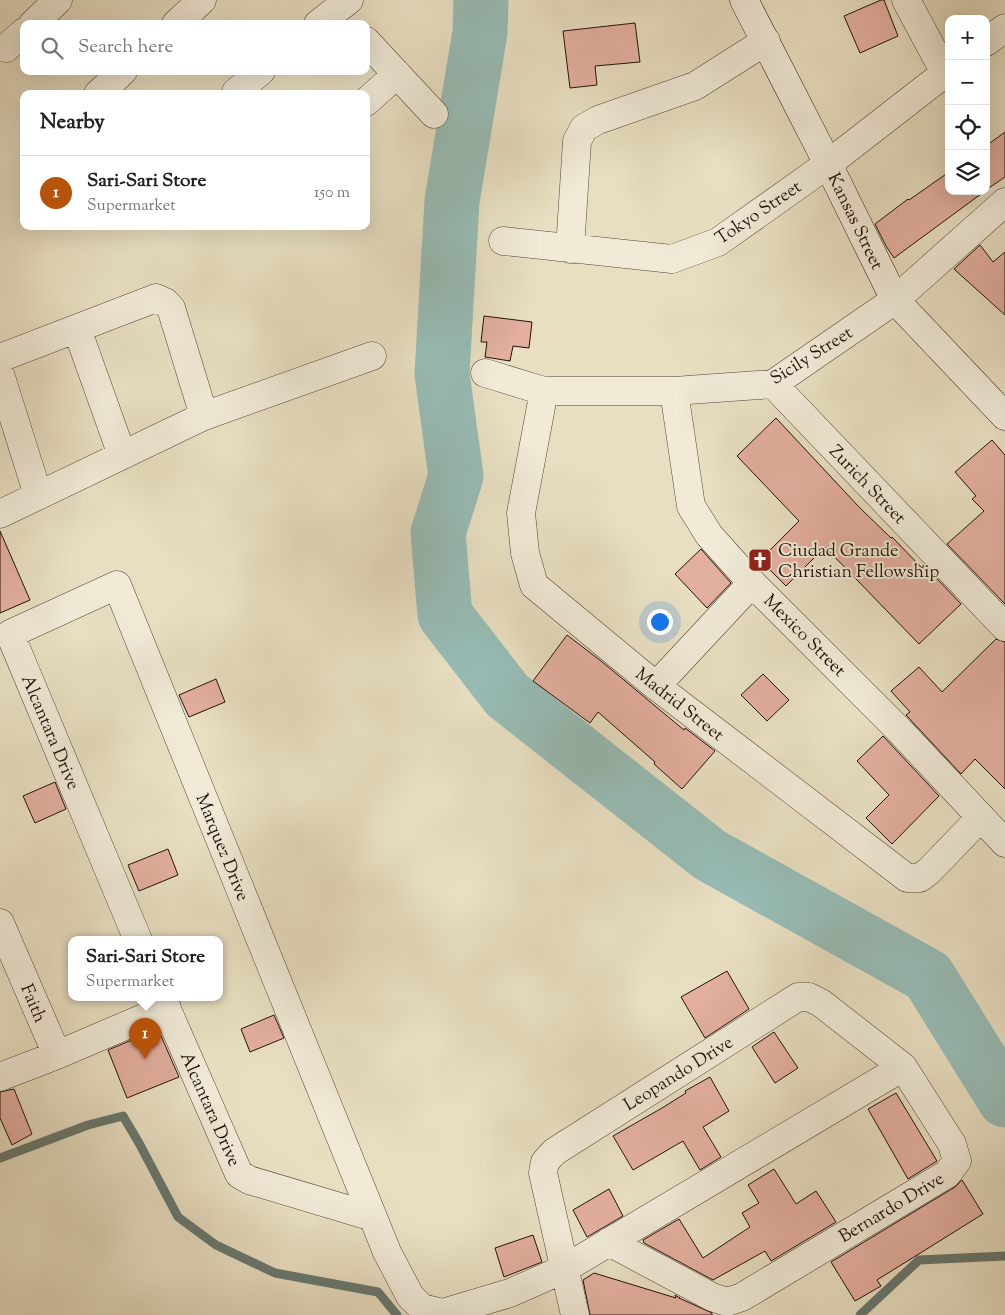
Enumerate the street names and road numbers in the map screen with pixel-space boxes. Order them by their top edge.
street label: Kansas Street [820,169,889,275]
street label: Tokyo Street [711,175,807,252]
street label: Sicily Street [766,321,858,392]
street label: Zurich Street [822,440,911,531]
street label: Mexico Street [756,589,851,684]
street label: Madrid Street [629,662,729,749]
street label: Alcantara Drive [13,671,85,794]
street label: Marquez Drive [188,790,255,905]
street label: Faith [12,980,52,1028]
street label: Leopando Drive [619,1031,739,1119]
street label: Alcantara Drive [172,1048,246,1171]
street label: Bernardo Drive [834,1167,950,1250]

